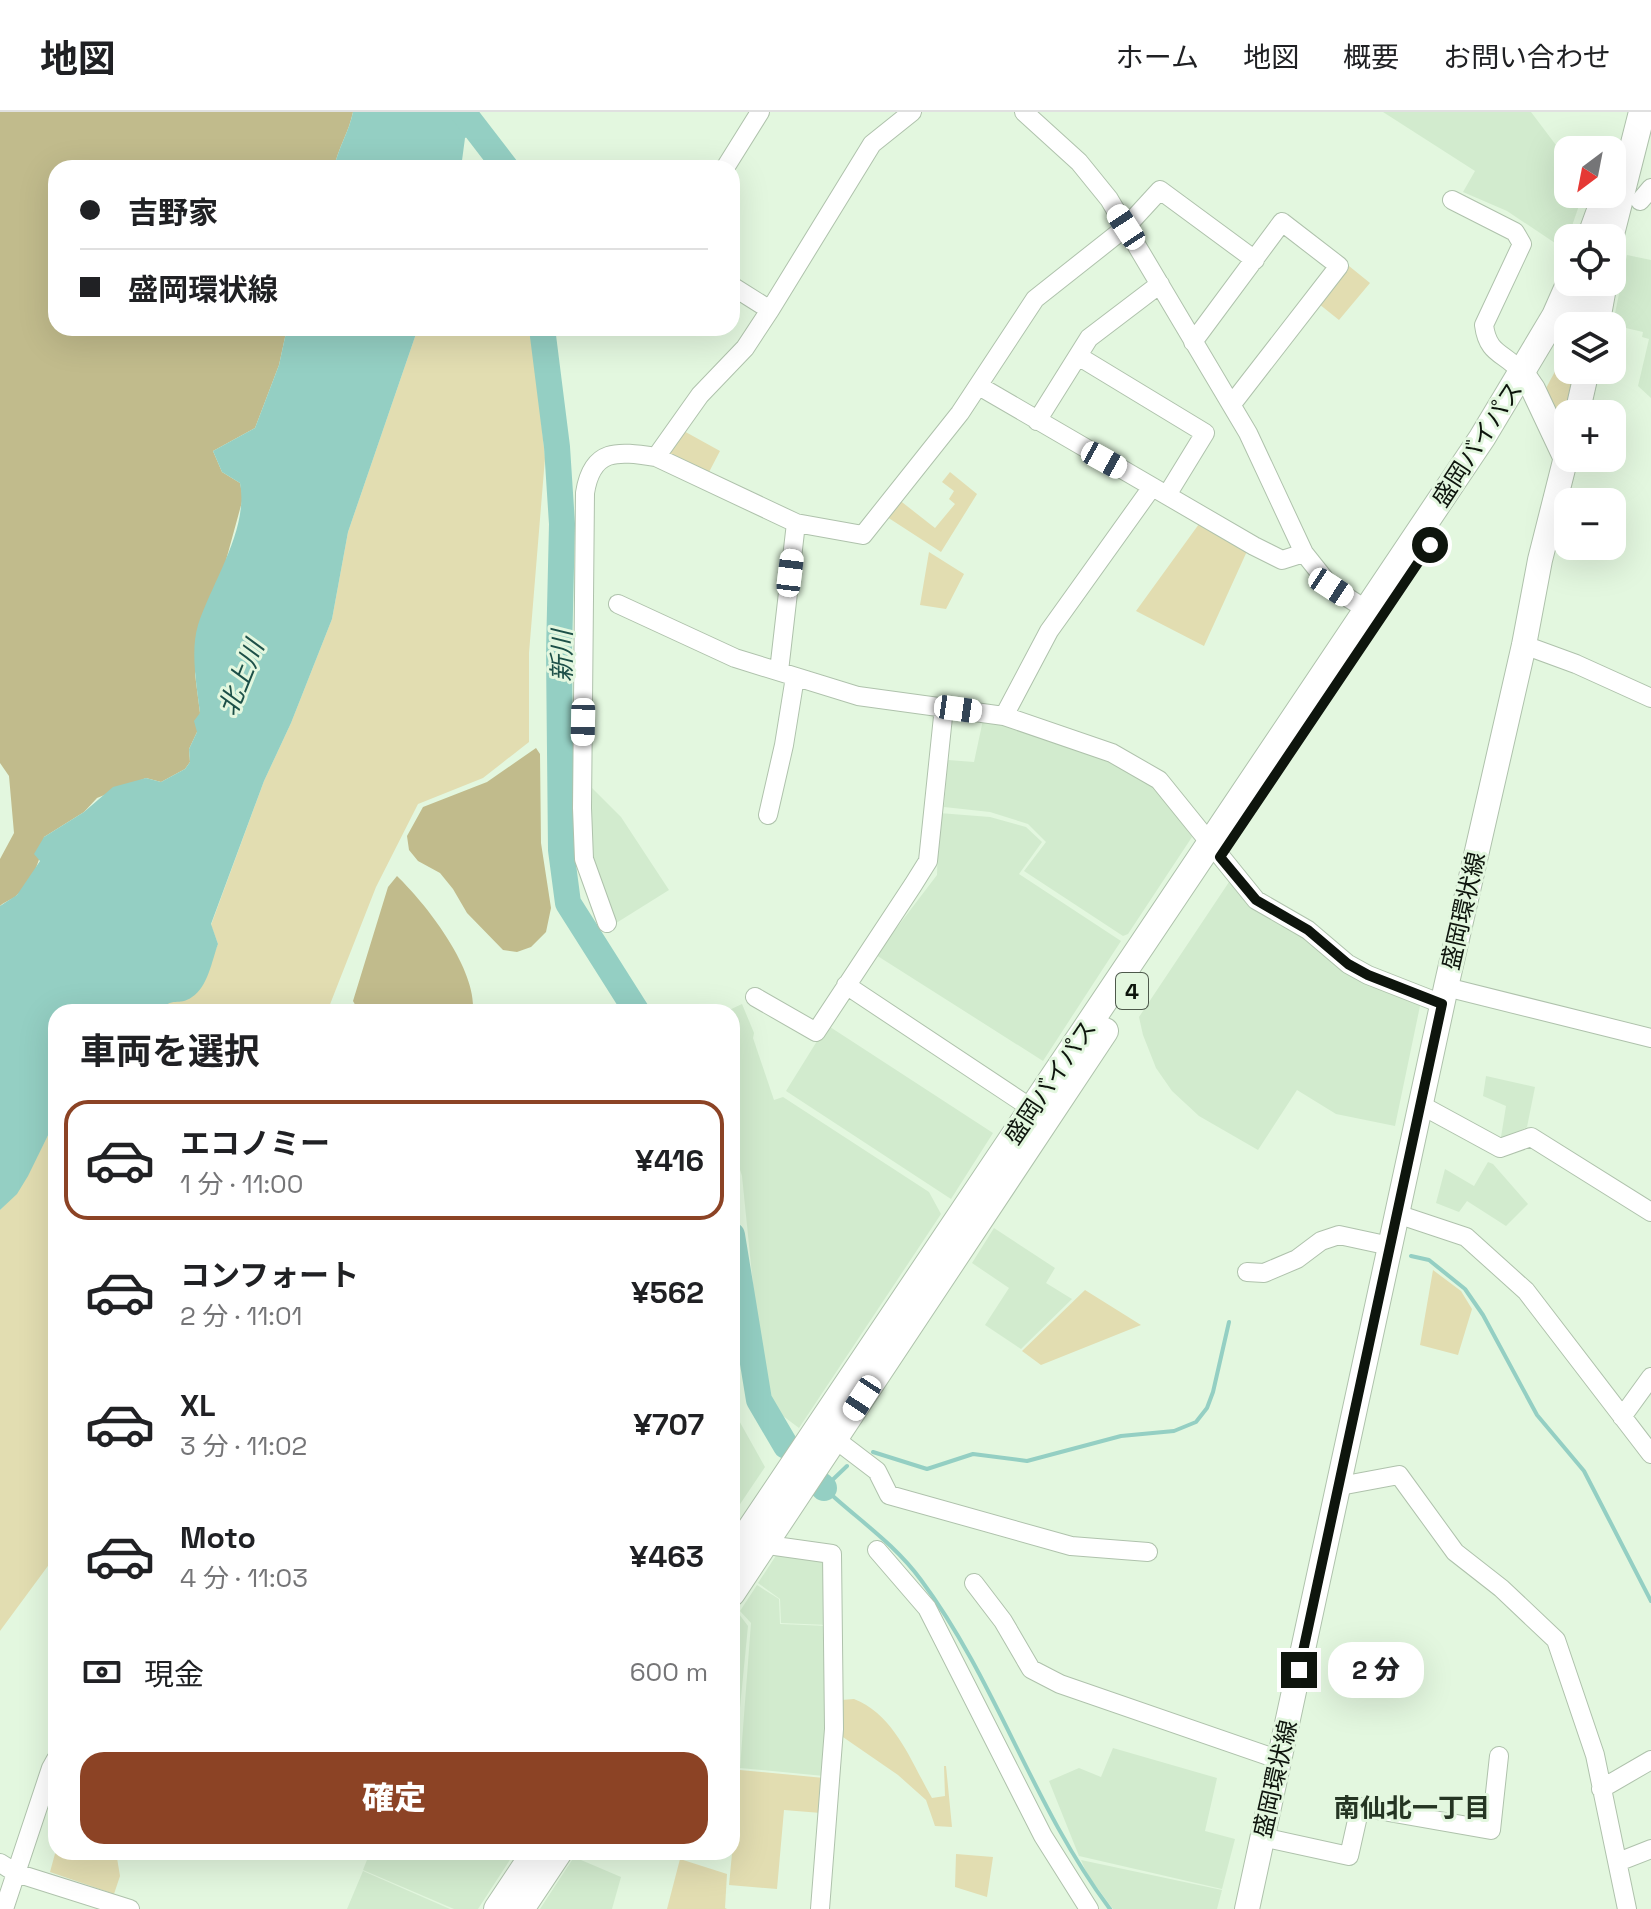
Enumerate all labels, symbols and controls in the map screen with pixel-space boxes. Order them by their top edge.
text: 地図 [40,35,116,83]
text: ホーム [1116,39,1199,75]
text: 地図 [1243,39,1299,75]
text: 概要 [1343,39,1399,75]
text: お問い合わせ [1443,39,1611,75]
north arrow [1554,136,1626,208]
map controls [1554,136,1626,560]
text: 吉野家 [128,193,218,232]
car [1103,200,1149,254]
button: locate [1554,224,1626,296]
text: 盛岡環状線 [128,270,278,309]
button: layers [1554,312,1626,384]
street label: 盛岡バイパス [1425,375,1529,513]
button: + [1554,400,1626,472]
car [1077,438,1131,482]
button: − [1554,488,1626,560]
route start [1412,527,1448,563]
car [775,548,805,598]
car [1304,564,1358,610]
water label: 新川 [545,627,579,682]
water label: 北上川 [211,633,272,721]
car [933,694,983,724]
car [571,698,595,746]
street label: 盛岡環状線 [1434,849,1492,973]
road number: 4 [1116,973,1148,1009]
street label: 盛岡バイパス [997,1014,1103,1150]
text: 車両を選択 [80,1029,260,1075]
icon: car [84,1124,156,1196]
text: エコノミー [180,1124,330,1163]
text: ¥416 [635,1141,704,1180]
text: 1 分 · 11:00 [180,1167,303,1201]
icon: car [84,1256,156,1328]
text: コンフォート [180,1256,359,1295]
text: ¥562 [631,1273,704,1312]
text: 2 分 · 11:01 [180,1299,302,1333]
car [839,1371,885,1425]
text: XL [180,1386,216,1425]
icon: car [84,1388,156,1460]
text: ¥707 [633,1405,704,1444]
text: 3 分 · 11:02 [180,1429,307,1463]
text: Moto [180,1518,256,1557]
icon: car [84,1520,156,1592]
text: ¥463 [630,1537,704,1576]
text: 4 分 · 11:03 [180,1561,308,1595]
callout: 2 分 [1327,1642,1423,1698]
icon: cash [80,1650,124,1694]
route end [1281,1652,1317,1688]
text: 2 分 [1352,1653,1400,1687]
text: 現金 [144,1655,204,1694]
text: 600 m [630,1655,708,1689]
street label: 盛岡環状線 [1246,1717,1304,1841]
button: 確定 [80,1752,708,1844]
district label: 南仙北一丁目 [1334,1791,1490,1825]

